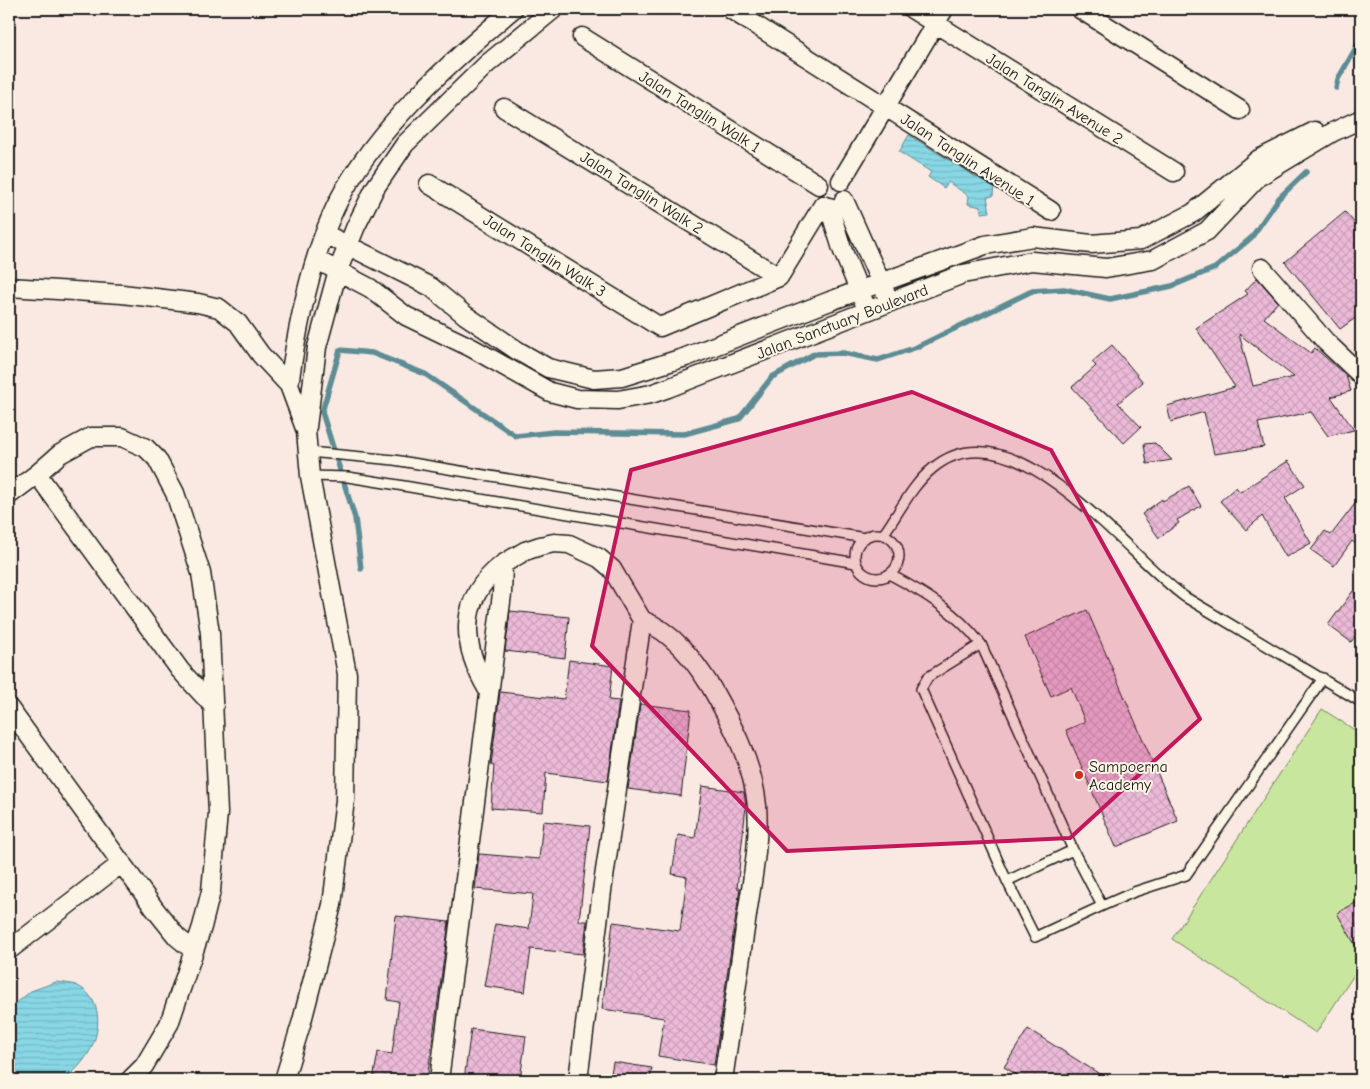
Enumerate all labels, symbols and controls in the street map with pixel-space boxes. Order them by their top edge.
street label: Jalan Tanglin Avenue 2 [983,49,1126,148]
street label: Jalan Tanglin Walk 1 [636,67,763,156]
street label: Jalan Tanglin Avenue 1 [897,110,1038,210]
street label: Jalan Tanglin Walk 2 [577,148,706,238]
street label: Jalan Tanglin Walk 3 [480,211,609,301]
street label: Jalan Sanctuary Boulevard [754,281,931,363]
place label: Sampoerna Academy [1089,758,1168,794]
marker: Sampoerna Academy [1073,769,1085,781]

